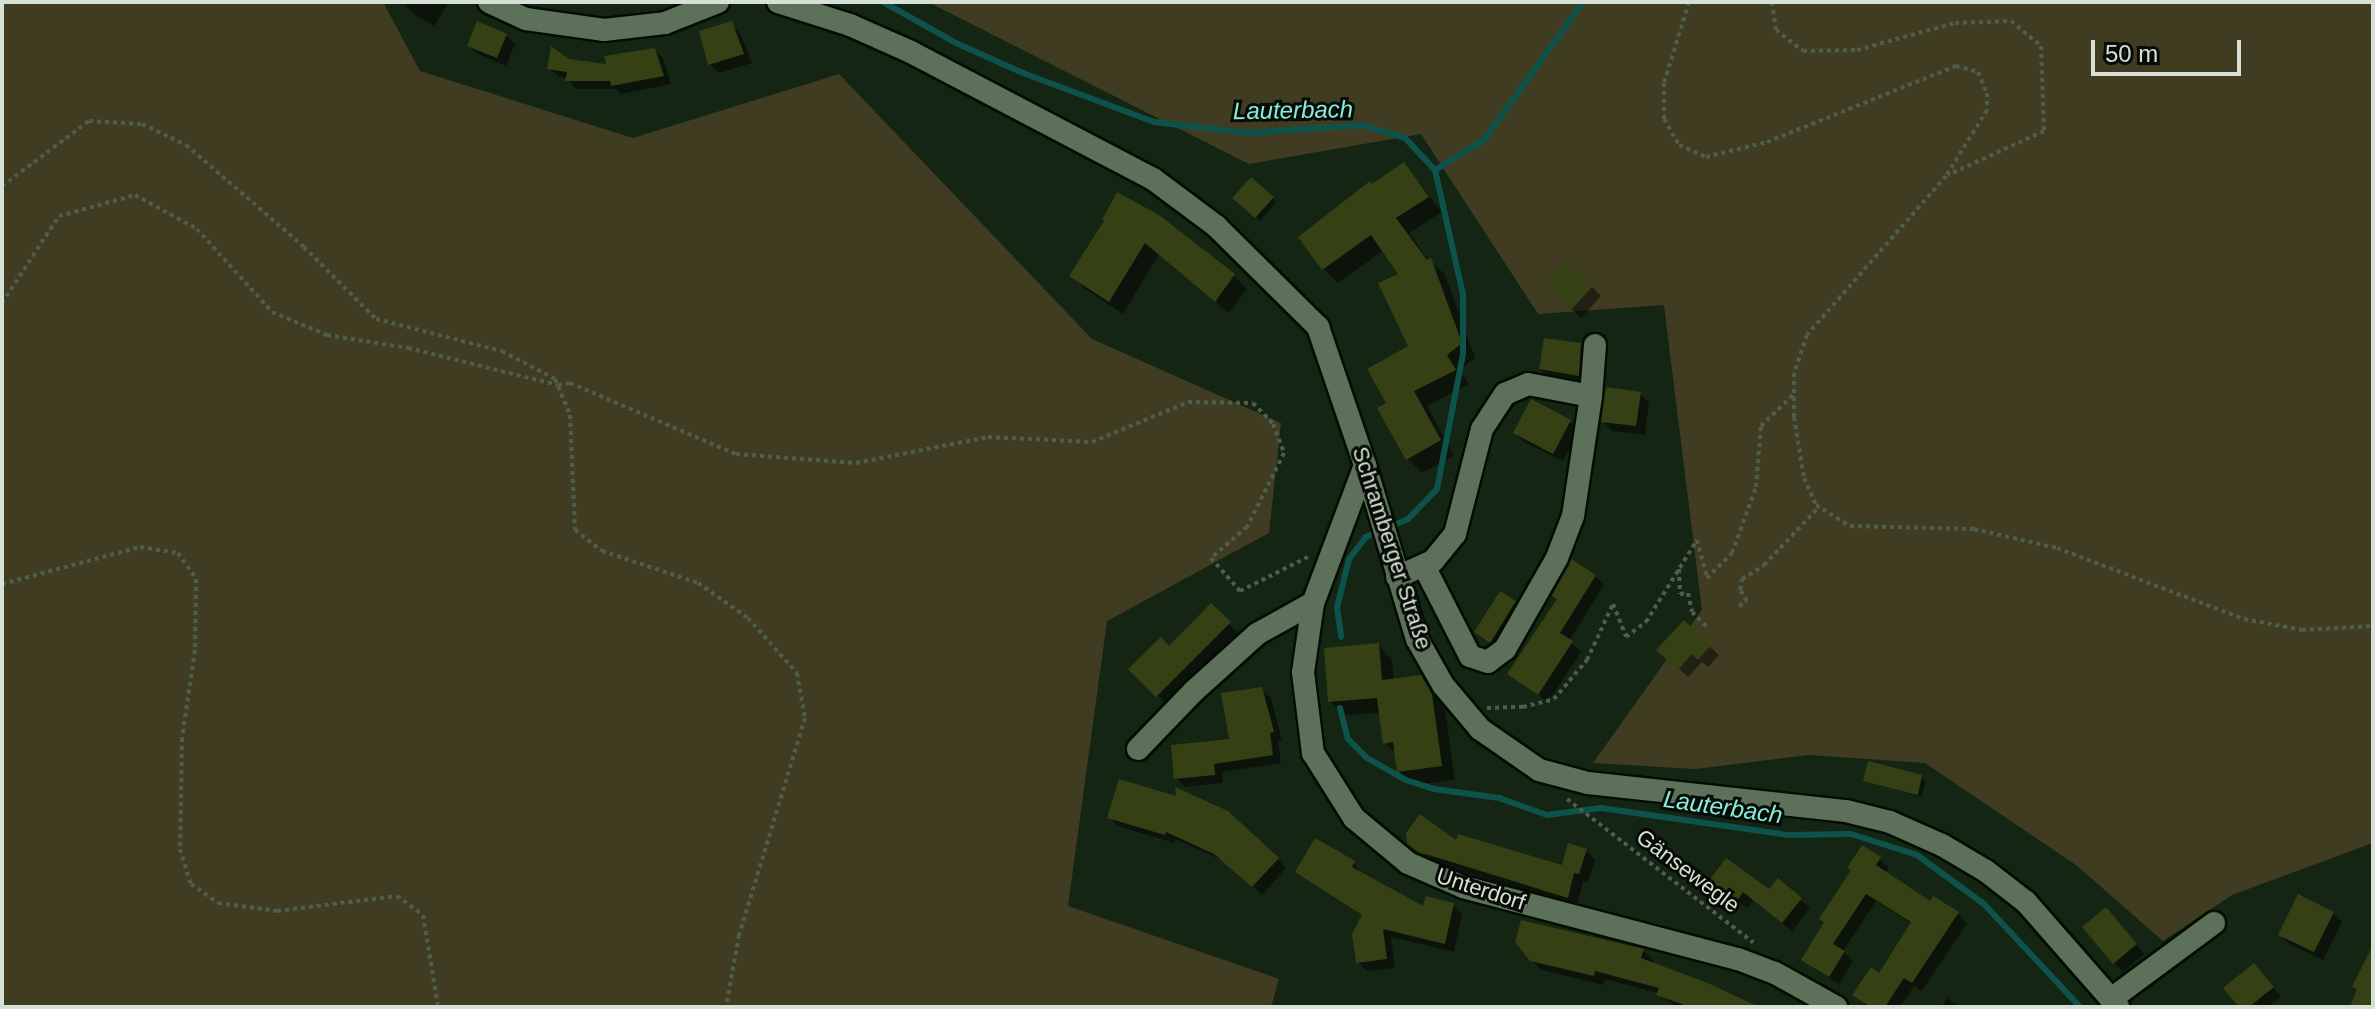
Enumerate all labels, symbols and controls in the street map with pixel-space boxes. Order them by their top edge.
scale bar [2095,24,2245,74]
text: 50 m [2105,40,2158,67]
water label: Lauterbach [1233,95,1353,125]
street label: Schramberger Straße [1347,443,1437,653]
water label: Lauterbach [1662,784,1784,830]
street label: Gänsewegle [1631,824,1745,918]
street label: Unterdorf [1433,862,1529,916]

